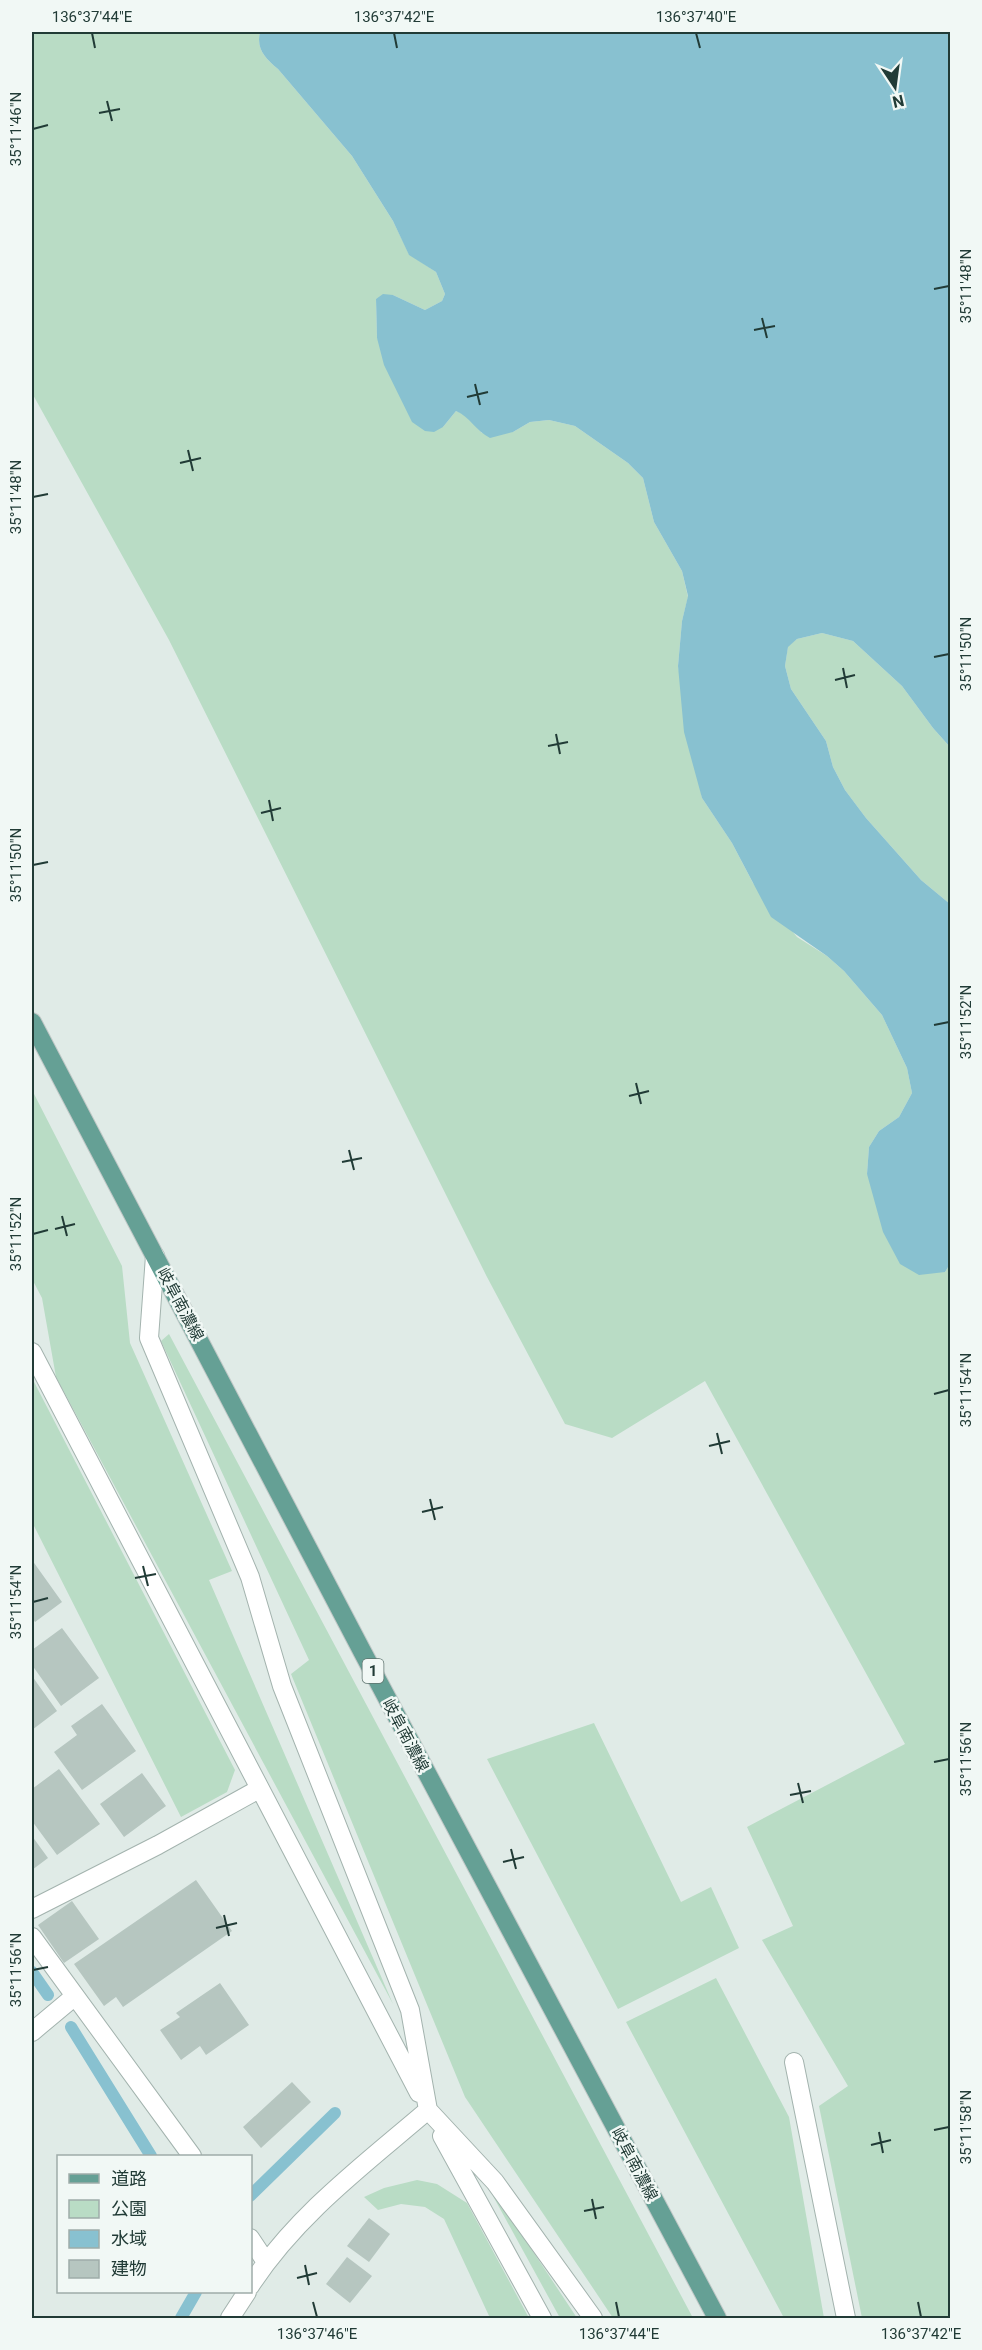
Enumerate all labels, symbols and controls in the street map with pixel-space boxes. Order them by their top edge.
text: 136°37'44"E [52,8,133,26]
text: 136°37'42"E [354,8,435,26]
text: 136°37'40"E [656,8,737,26]
north arrow [865,57,925,117]
text: N [891,91,906,112]
text: 35°11'46"N [7,92,25,166]
text: 35°11'48"N [957,249,975,323]
text: 35°11'48"N [7,460,25,534]
text: 35°11'50"N [957,617,975,691]
text: 35°11'50"N [7,828,25,902]
text: 35°11'52"N [957,985,975,1059]
text: 35°11'52"N [7,1197,25,1271]
street label: 岐阜南濃線 [153,1264,208,1344]
text: 35°11'54"N [957,1353,975,1427]
text: 35°11'54"N [7,1565,25,1639]
road number: 1 [362,1659,384,1683]
street label: 岐阜南濃線 [378,1695,433,1775]
text: 35°11'56"N [957,1722,975,1796]
text: 35°11'56"N [7,1933,25,2007]
text: 35°11'58"N [957,2090,975,2164]
street label: 岐阜南濃線 [607,2124,662,2204]
legend [57,2155,252,2293]
text: 道路 [111,2168,147,2189]
text: 公園 [111,2198,147,2219]
text: 水域 [111,2228,147,2249]
text: 建物 [111,2258,147,2279]
text: 136°37'46"E [277,2325,358,2343]
text: 136°37'44"E [579,2325,660,2343]
text: 136°37'42"E [881,2325,962,2343]

